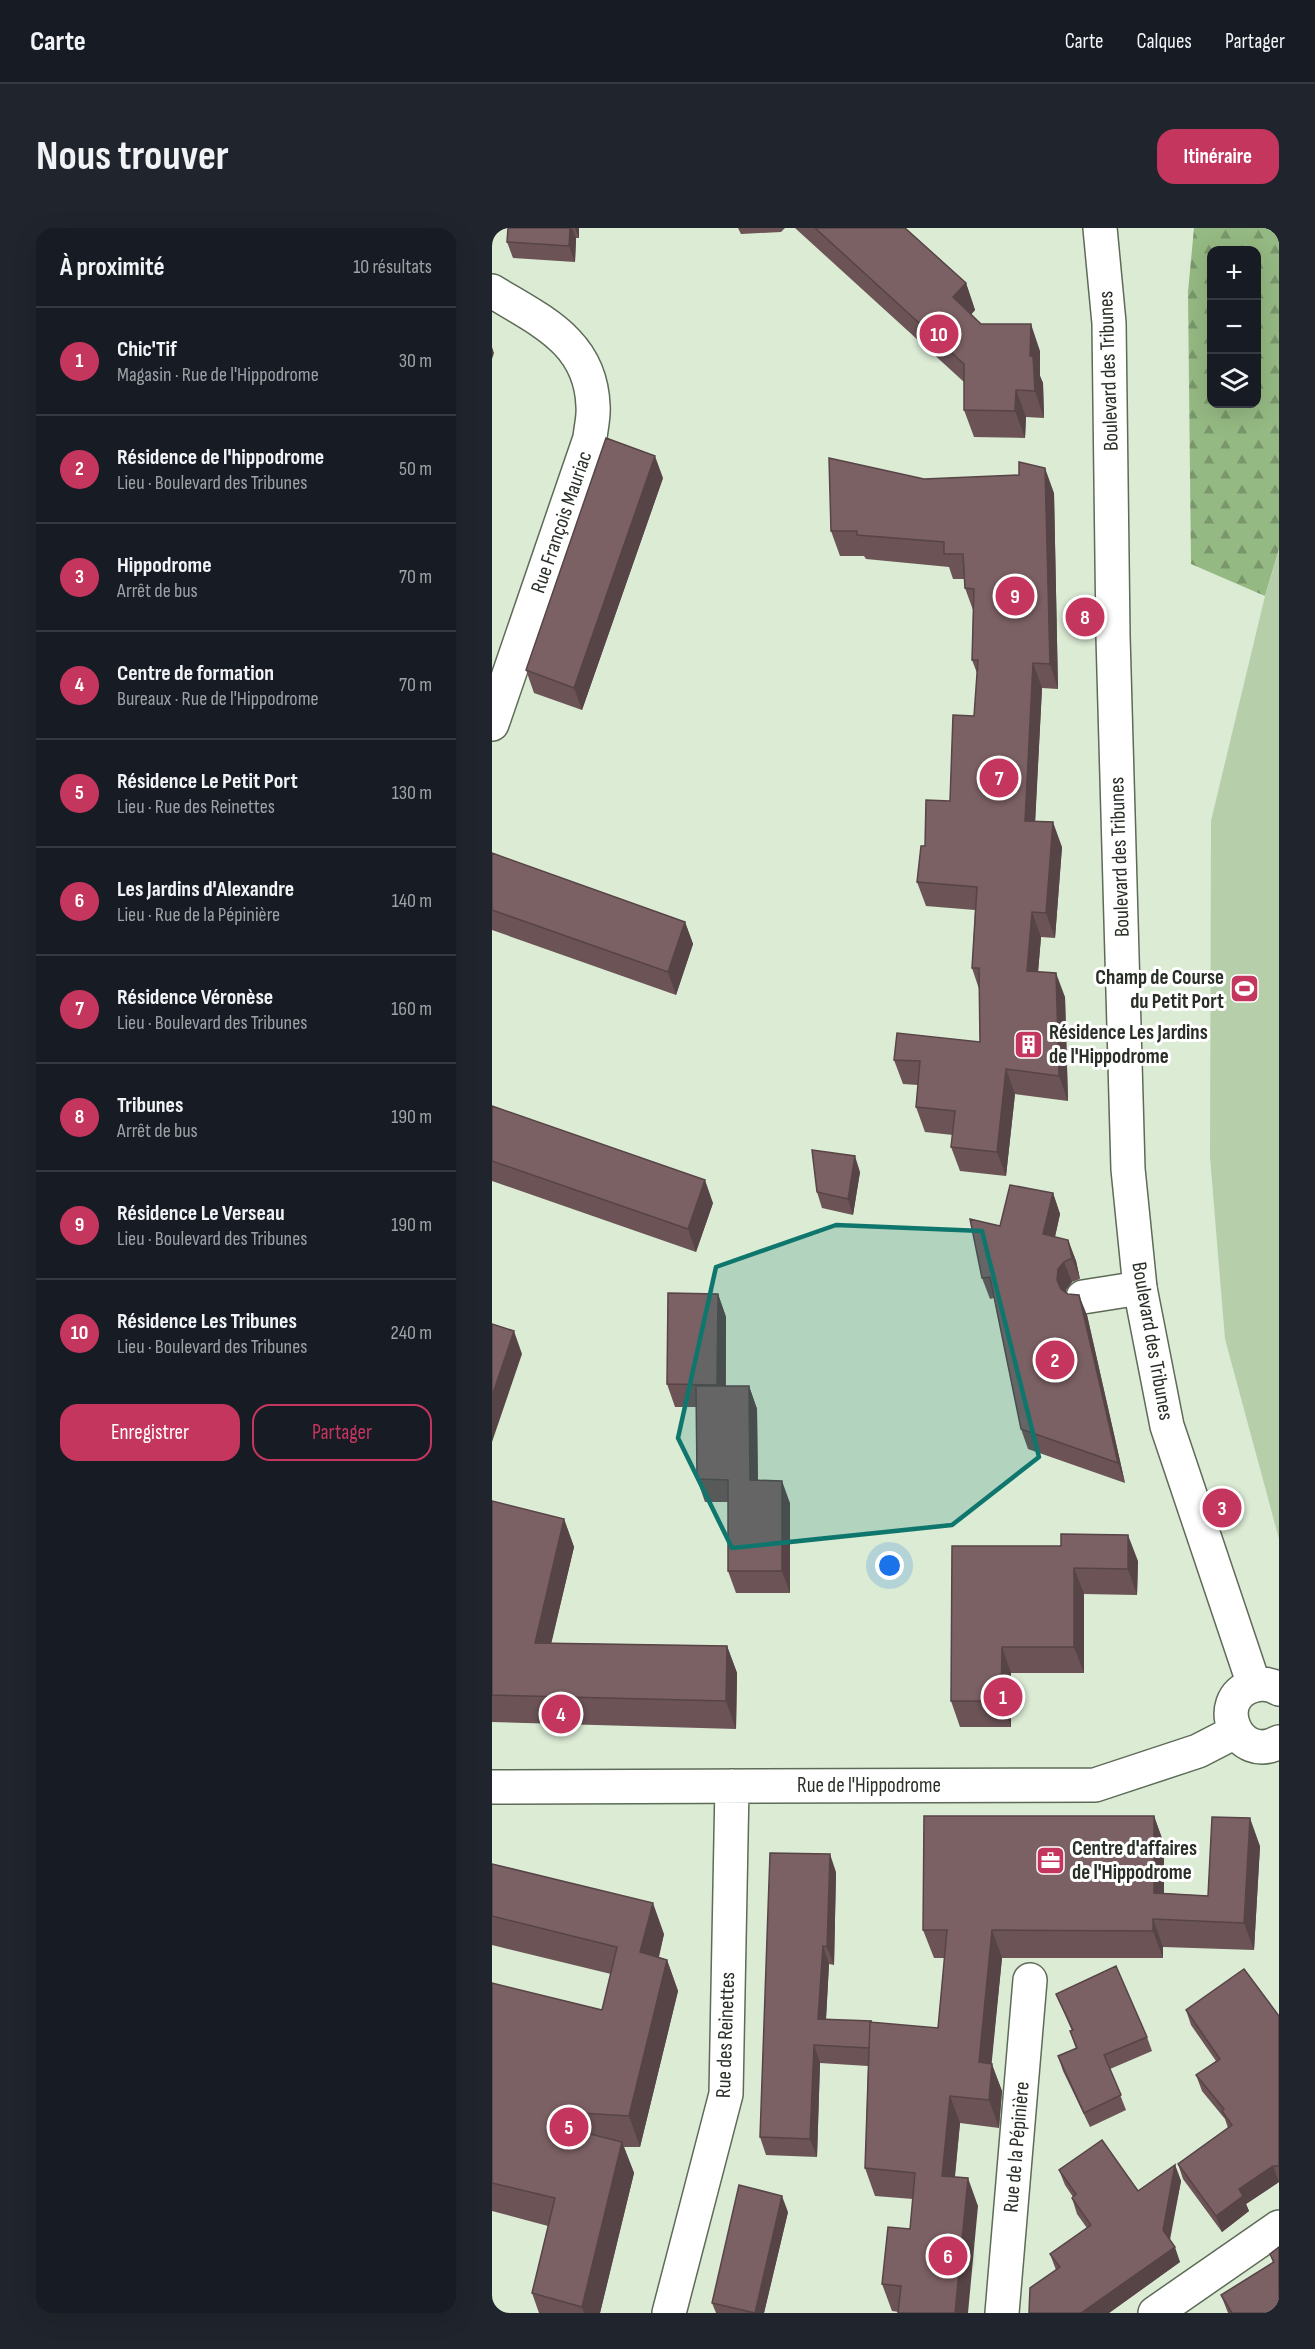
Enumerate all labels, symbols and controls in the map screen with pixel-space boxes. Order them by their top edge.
text: Carte [30,25,86,58]
text: Carte [1065,29,1104,54]
text: Calques [1137,29,1192,54]
text: Partager [1225,29,1285,54]
button: Itinéraire [1157,129,1279,184]
text: Nous trouver [36,131,229,182]
map controls [1207,246,1261,408]
button: + [1207,246,1261,300]
text: À proximité [60,252,165,283]
text: 10 résultats [353,255,432,279]
street label: Boulevard des Tribunes [1093,291,1124,451]
button: − [1207,300,1261,354]
pin: 10 [920,312,958,356]
text: Chic'Tif [117,336,177,363]
text: 1 [76,349,83,373]
text: 30 m [399,349,432,373]
button: layers [1207,354,1261,408]
text: Magasin · Rue de l'Hippodrome [117,363,319,387]
text: Résidence de l'hippodrome [117,444,324,471]
street label: Rue François Mauriac [525,448,597,596]
text: 2 [75,457,84,481]
text: 50 m [399,457,432,481]
text: Lieu · Boulevard des Tribunes [117,471,307,495]
text: Hippodrome [117,552,212,579]
text: 3 [75,565,84,589]
text: 70 m [399,565,432,589]
pin: 9 [996,574,1034,619]
text: Arrêt de bus [117,579,198,603]
pin: 8 [1066,594,1104,640]
text: Centre de formation [117,660,274,687]
text: 4 [75,673,84,697]
text: 70 m [399,673,432,697]
text: Bureaux · Rue de l'Hippodrome [117,687,319,711]
pin: 7 [980,756,1018,800]
text: Résidence Le Petit Port [117,768,298,795]
street label: Boulevard des Tribunes [1104,777,1135,937]
text: 5 [75,781,84,805]
text: 130 m [392,781,432,805]
text: Lieu · Rue des Reinettes [117,795,275,819]
text: Les Jardins d'Alexandre [117,876,294,903]
text: 6 [75,889,84,913]
text: 140 m [392,889,432,913]
text: Lieu · Rue de la Pépinière [117,903,280,927]
place label: Champ de Course du Petit Port [1095,965,1224,1014]
sports icon: Champ de Course du Petit Port [1229,973,1261,1005]
text: Résidence Véronèse [117,984,273,1011]
text: 7 [75,997,84,1021]
text: 160 m [391,997,432,1021]
text: Lieu · Boulevard des Tribunes [117,1011,307,1035]
place label: Résidence Les Jardins de l'Hippodrome [1049,1020,1208,1069]
building icon: Résidence Les Jardins de l'Hippodrome [1012,1028,1044,1060]
text: Tribunes [117,1092,183,1119]
text: 8 [75,1105,84,1129]
text: 190 m [391,1105,432,1129]
text: Arrêt de bus [117,1119,198,1143]
text: Résidence Le Verseau [117,1200,285,1227]
text: 9 [75,1213,84,1237]
text: 190 m [391,1213,432,1237]
text: Lieu · Boulevard des Tribunes [117,1227,307,1251]
street label: Boulevard des Tribunes [1126,1260,1179,1422]
text: Résidence Les Tribunes [117,1308,297,1335]
text: 10 [71,1321,88,1345]
text: 240 m [391,1321,432,1345]
text: Lieu · Boulevard des Tribunes [117,1335,307,1359]
pin: 2 [1036,1338,1074,1382]
button: Enregistrer [60,1404,240,1461]
button: Partager [252,1404,432,1461]
pin: 3 [1202,1486,1242,1530]
your location [875,1551,904,1580]
pin: 1 [984,1674,1022,1720]
pin: 4 [542,1692,580,1736]
street label: Rue de l'Hippodrome [797,1773,941,1798]
place label: Centre d'affaires de l'Hippodrome [1072,1836,1197,1885]
office icon: Centre d'affaires de l'Hippodrome [1035,1844,1067,1876]
street label: Rue des Reinettes [711,1972,740,2098]
street label: Rue de la Pépinière [998,2080,1035,2214]
pin: 5 [550,2104,589,2150]
pin: 6 [928,2234,968,2278]

